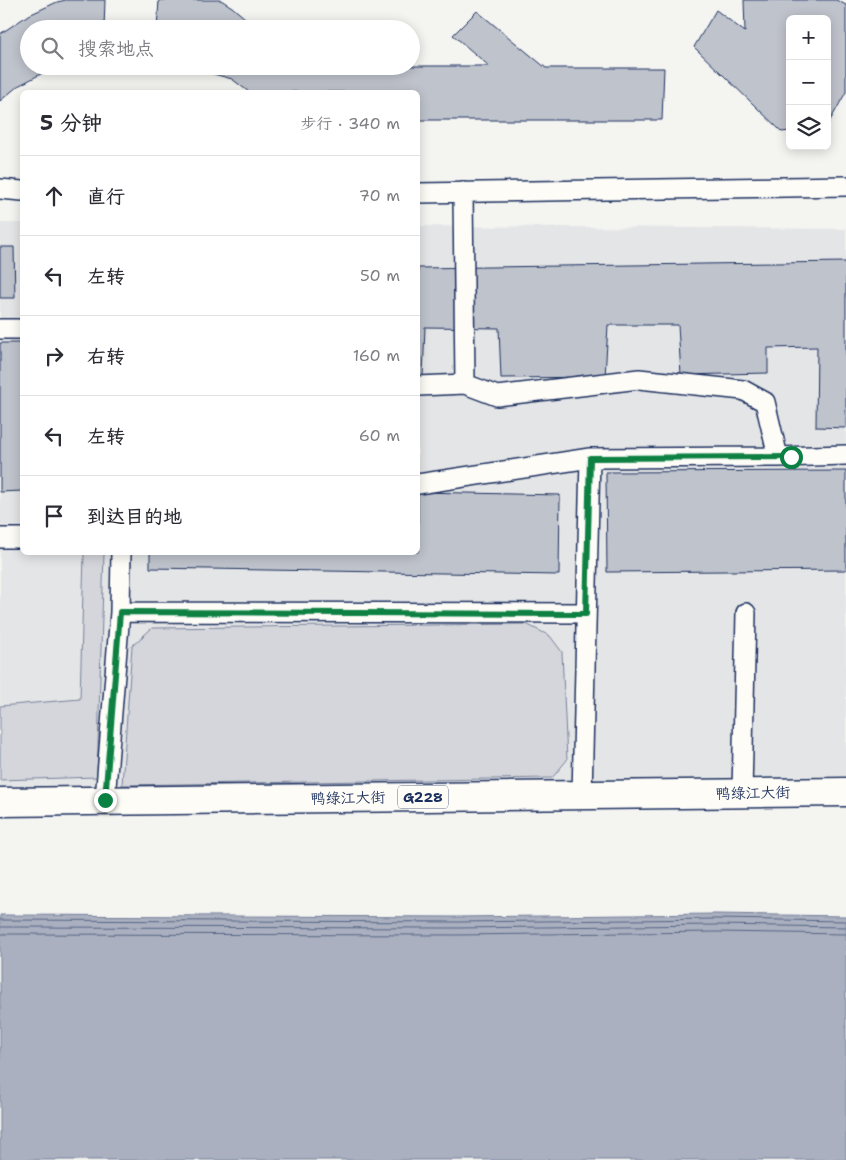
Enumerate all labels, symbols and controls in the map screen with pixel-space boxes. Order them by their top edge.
map controls [786,15,831,150]
button: + [786,15,831,60]
search box [20,20,420,75]
icon: search [38,34,66,62]
text: 搜索地点 [78,36,154,61]
button: − [786,60,831,105]
button: layers [786,105,831,150]
text: 5 分钟 [40,109,102,137]
text: 步行 · 340 m [300,113,400,134]
icon: ahead [40,182,68,210]
text: 直行 [87,184,125,209]
text: 70 m [359,185,400,206]
icon: left [40,262,68,290]
text: 左转 [87,264,125,289]
text: 50 m [360,265,400,286]
icon: right [40,342,68,370]
text: 右转 [87,344,125,369]
text: 160 m [353,345,400,366]
icon: left [40,422,68,450]
text: 左转 [87,424,125,449]
text: 60 m [359,425,400,446]
route start [780,446,803,469]
icon: arrive [40,502,68,530]
text: 到达目的地 [87,504,182,529]
street label: 鸭绿江大街 [715,782,791,804]
road number: G228 [398,786,448,809]
street label: 鸭绿江大街 [310,787,386,809]
route end [94,789,117,812]

